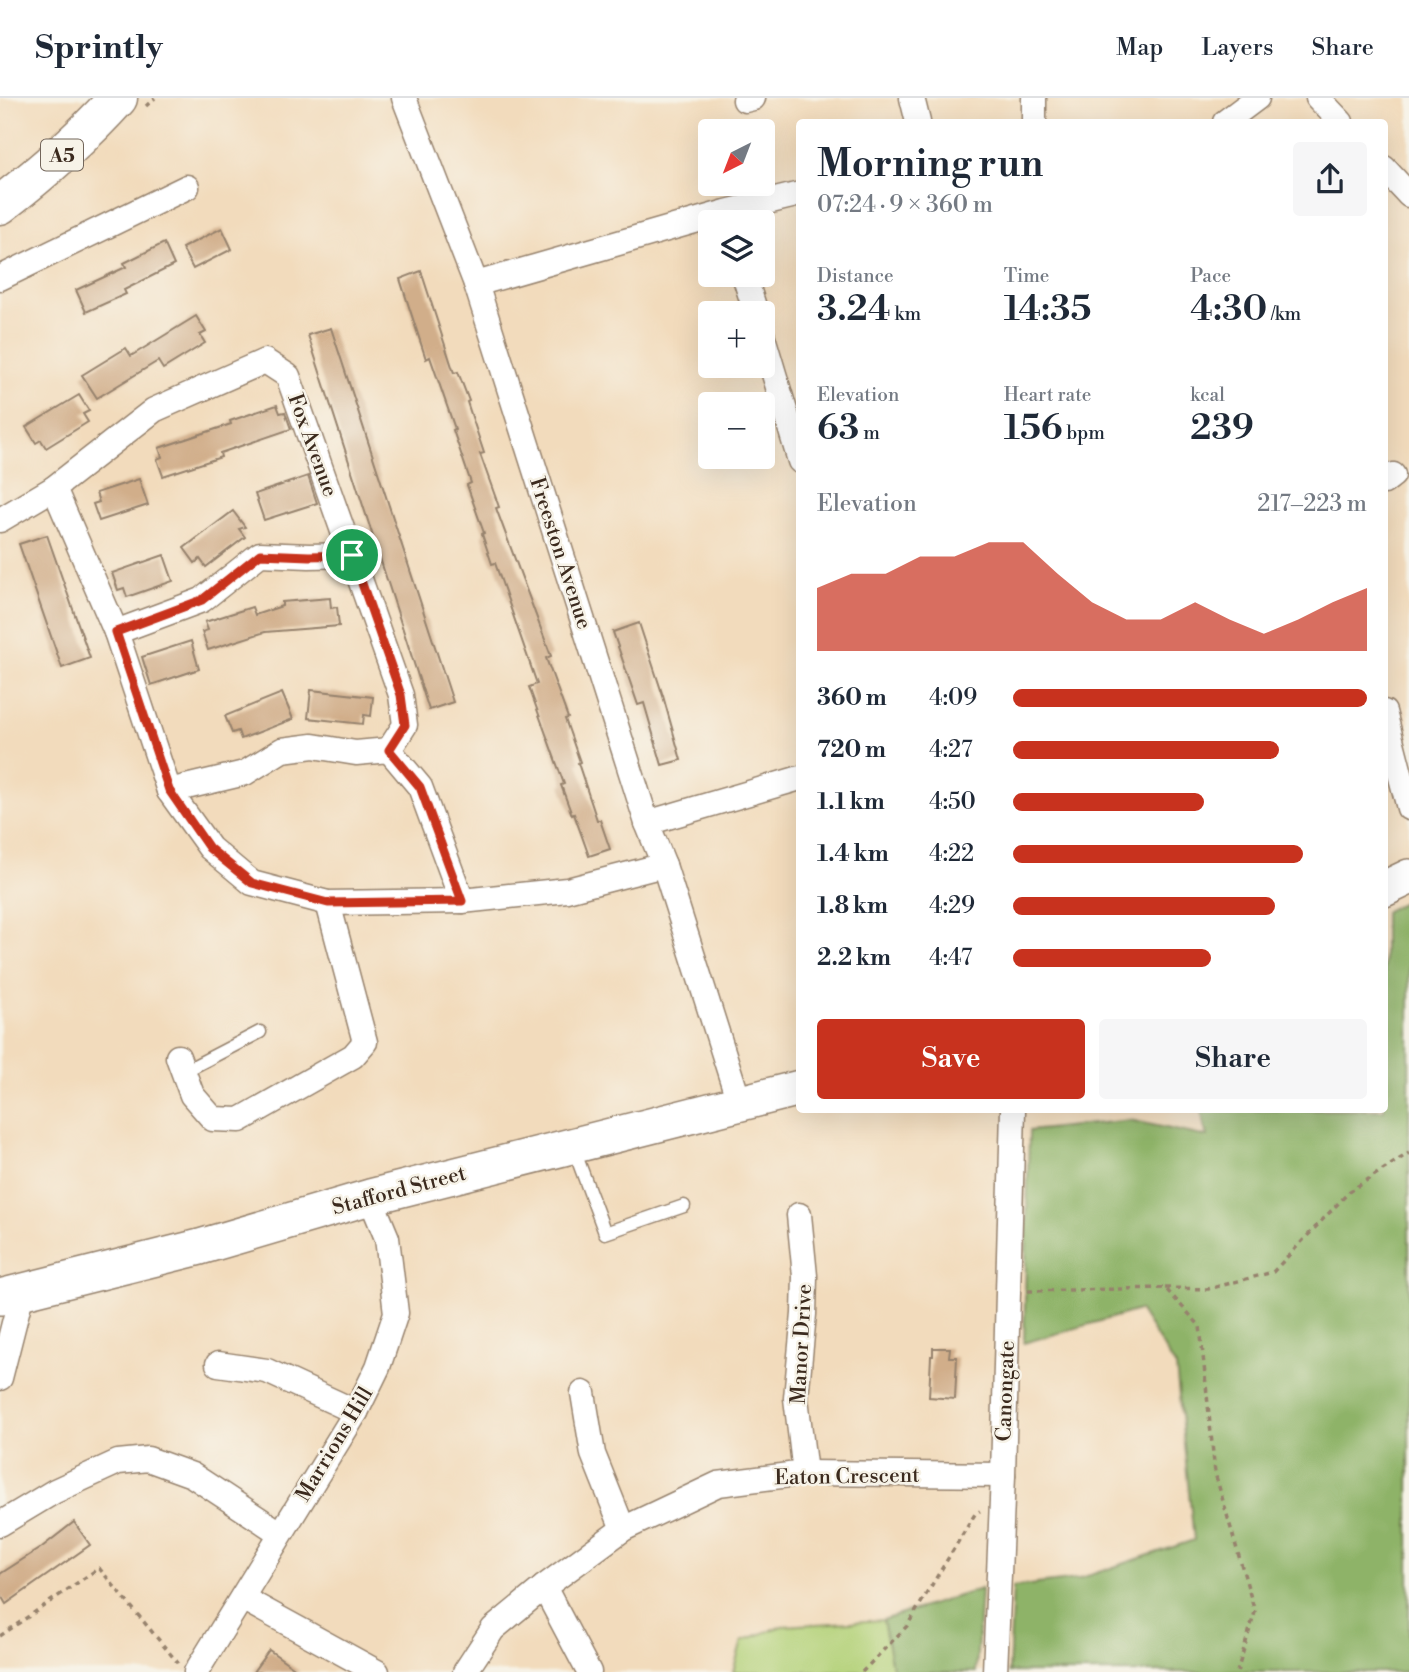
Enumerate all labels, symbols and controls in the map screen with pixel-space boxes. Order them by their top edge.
text: Sprintly [35,28,163,69]
text: Map [1116,33,1163,63]
text: Layers [1201,33,1273,63]
text: Share [1311,33,1374,63]
north arrow [698,119,775,196]
map controls [698,119,775,469]
road number: A5 [41,139,83,170]
text: Morning run [817,141,1043,188]
button: share [1293,142,1367,216]
text: 07:24 · 9 × 360 m [817,191,993,219]
button: layers [698,210,775,287]
text: Distance [817,264,894,288]
text: Time [1004,264,1049,288]
text: Pace [1190,264,1231,288]
text: 3.24 [817,288,891,331]
text: 14:35 [1004,288,1091,331]
text: 4:30 [1190,288,1267,331]
button: + [698,301,775,378]
text: km [891,302,921,326]
text: /km [1267,302,1301,326]
text: Elevation [817,383,899,407]
text: Heart rate [1004,383,1091,407]
text: kcal [1190,383,1225,407]
street label: Fox Avenue [281,390,343,500]
button: − [698,392,775,469]
text: 63 [817,407,859,450]
text: 156 [1004,407,1063,450]
text: 239 [1190,407,1254,450]
text: m [859,421,880,445]
text: bpm [1063,421,1105,445]
street label: Freeston Avenue [523,474,597,633]
text: Elevation [817,490,917,518]
text: 217–223 m [1257,490,1367,518]
pin [322,525,382,585]
icon: arrive [333,536,371,574]
text: 360 m [817,684,887,712]
text: 4:09 [929,684,977,712]
text: 720 m [817,736,886,764]
text: 4:27 [929,736,973,764]
text: 1.1 km [817,788,885,816]
text: 4:50 [929,788,976,816]
text: 1.4 km [817,840,889,868]
text: 4:22 [929,840,974,868]
text: 1.8 km [817,892,888,920]
text: 4:29 [929,892,975,920]
text: 2.2 km [817,944,891,972]
text: 4:47 [929,944,972,972]
button: Save [817,1019,1085,1099]
button: Share [1099,1019,1367,1099]
street label: Stafford Street [329,1160,470,1221]
street label: Manor Drive [786,1283,818,1405]
street label: Canongate [991,1340,1021,1442]
street label: Marrions Hill [290,1382,379,1507]
street label: Eaton Crescent [774,1463,920,1491]

